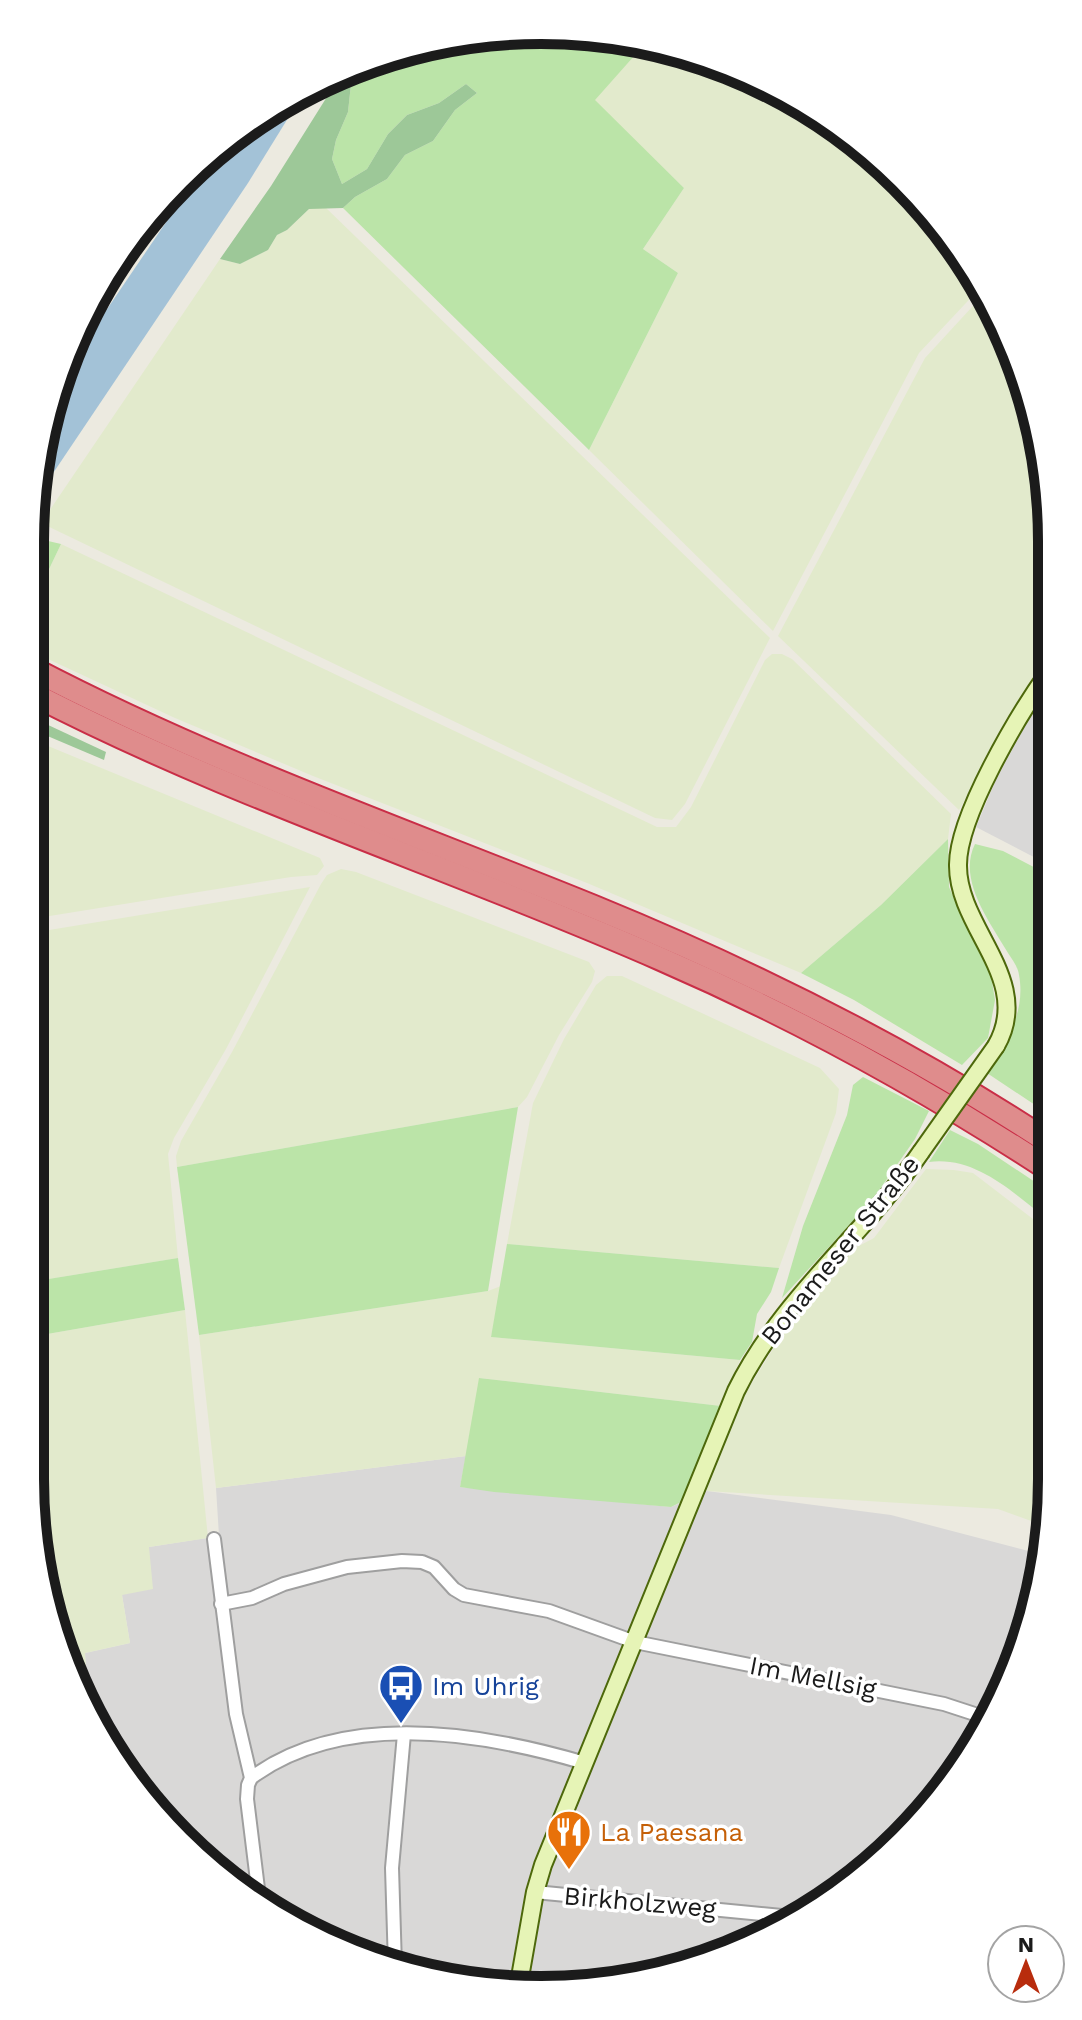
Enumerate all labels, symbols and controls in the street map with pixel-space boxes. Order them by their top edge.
street label: Bonameser Straße [755,1150,925,1350]
street label: Im Mellsig [747,1650,879,1704]
bus stop icon: Im Uhrig [377,1662,425,1725]
place label: Im Uhrig [432,1671,539,1701]
restaurant icon: La Paesana [545,1808,593,1871]
place label: La Paesana [600,1817,744,1847]
street label: Birkholzweg [563,1880,718,1924]
north arrow [986,1924,1066,2004]
text: N [1018,1932,1034,1957]

